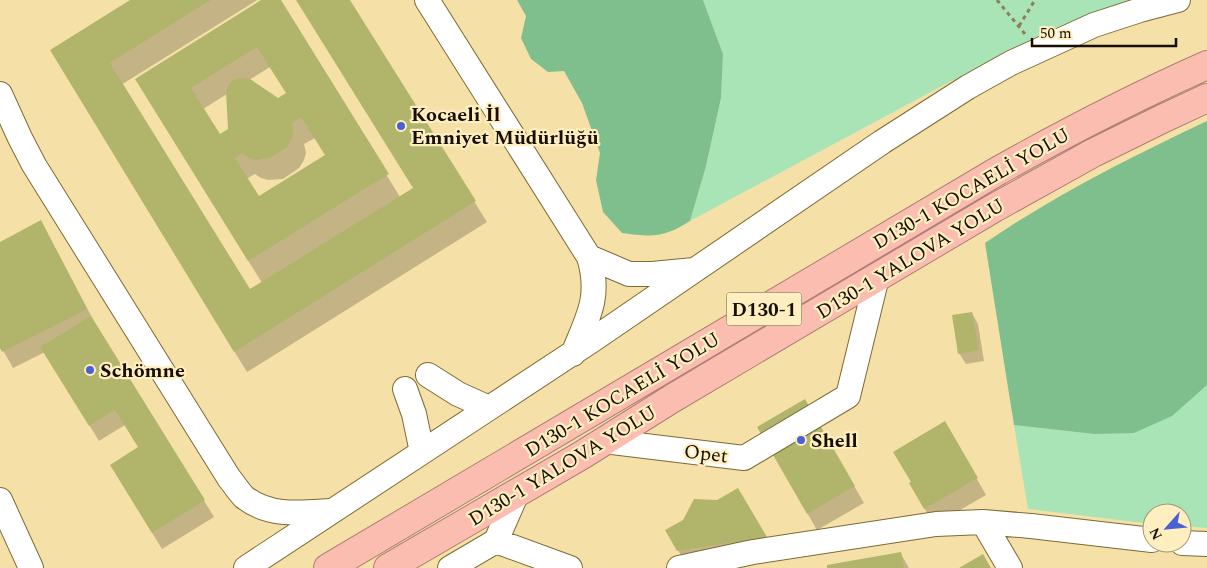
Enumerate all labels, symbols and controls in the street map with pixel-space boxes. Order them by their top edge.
scale bar [1032,15,1176,47]
text: 50 m [1040,22,1072,45]
place label: Kocaeli İl Emniyet Müdürlüğü [411,100,599,153]
marker: Kocaeli İl Emniyet Müdürlüğü [395,120,407,132]
street label: D130-1 KOCAELİ YOLU [867,120,1076,258]
street label: D130-1 YALOVA YOLU [811,191,1010,327]
road number: D130-1 [726,292,802,326]
street label: D130-1 KOCAELİ YOLU [519,325,726,465]
place label: Schömne [100,356,185,386]
marker: Schömne [84,364,96,376]
street label: D130-1 YALOVA YOLU [463,398,662,534]
place label: Shell [811,426,858,456]
marker: Shell [795,434,807,446]
street label: Opet [682,436,730,472]
north arrow [1142,503,1192,553]
text: N [1144,524,1168,544]

